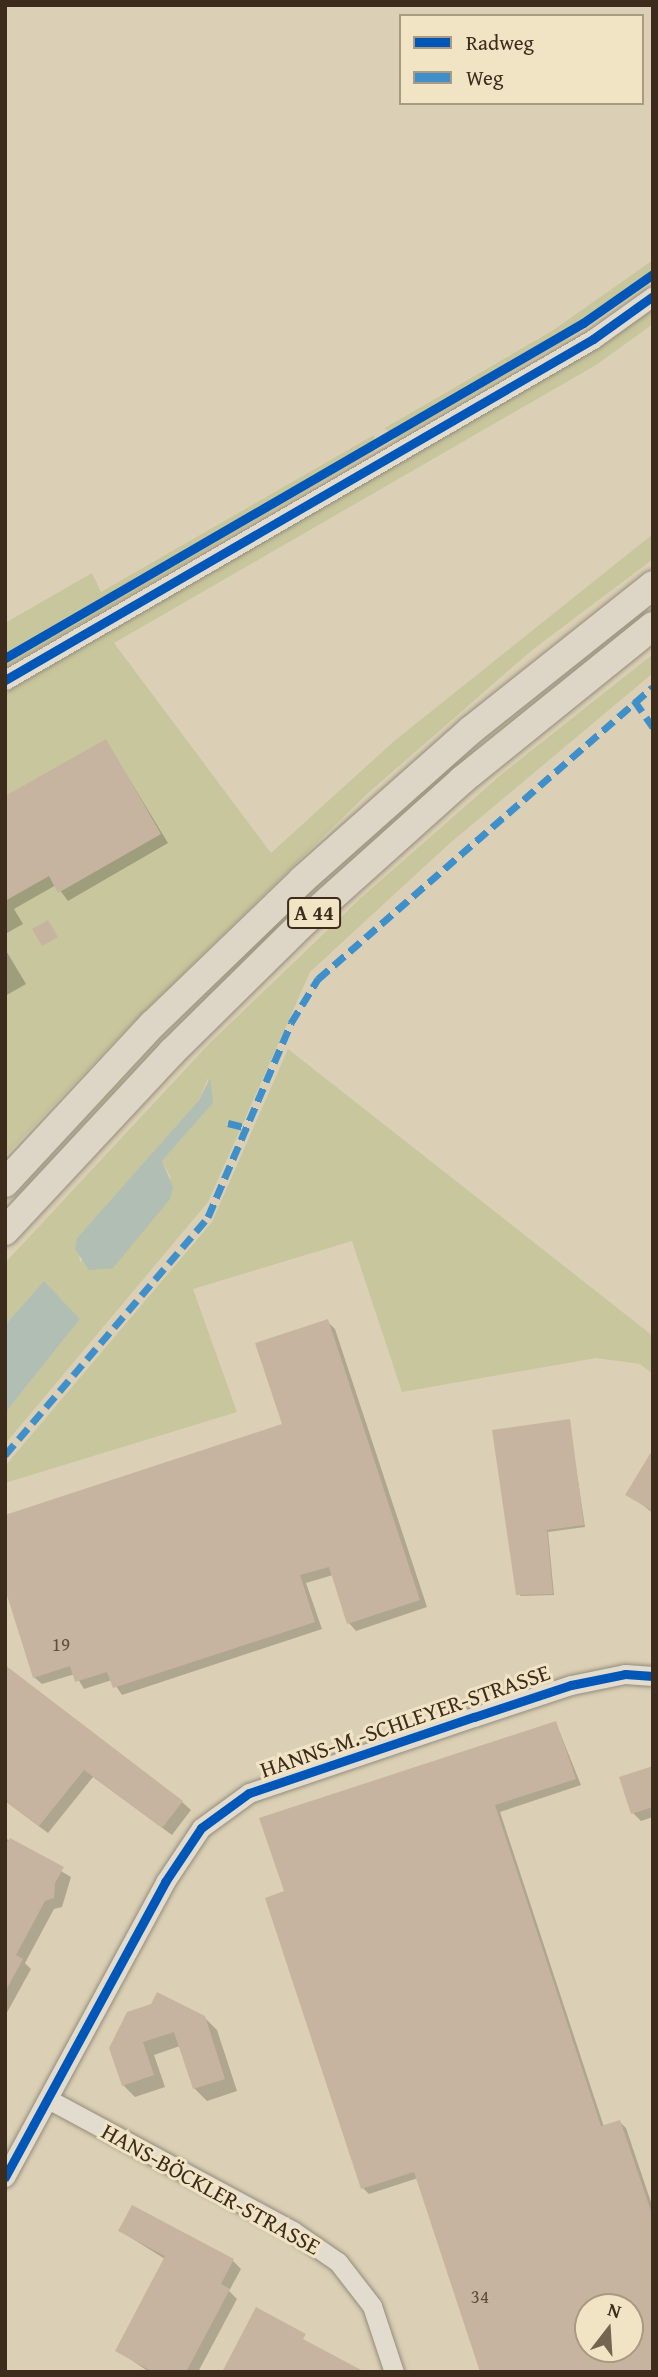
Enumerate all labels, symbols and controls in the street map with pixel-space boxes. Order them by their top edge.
legend [399,14,644,105]
text: Radweg [466,27,534,58]
text: Weg [466,62,503,93]
road number: A 44 [286,895,342,930]
house number: 19 [52,1634,70,1656]
street label: HANNS-M.-SCHLEYER-STRASSE [257,1658,553,1784]
street label: HANS-BÖCKLER-STRASSE [97,2117,325,2261]
house number: 34 [471,2286,489,2308]
north arrow [574,2293,644,2363]
text: N [604,2295,625,2325]

